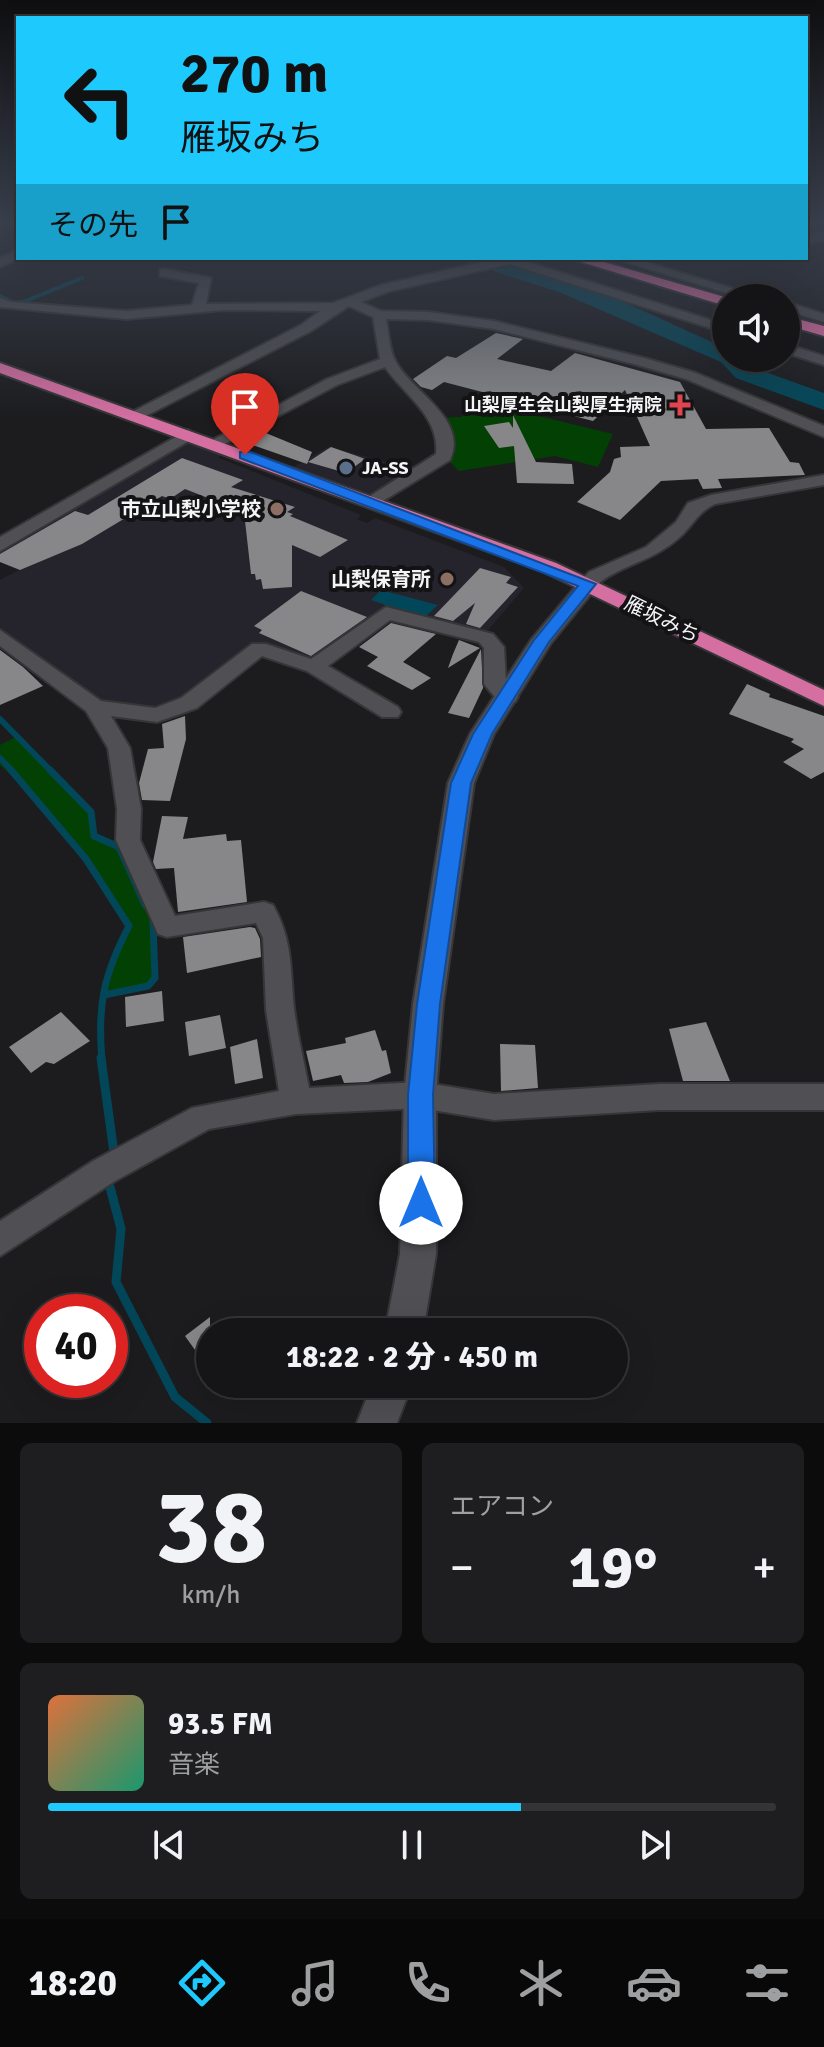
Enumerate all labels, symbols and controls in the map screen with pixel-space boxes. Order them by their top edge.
text: 270 m [180,39,328,108]
icon: left [48,48,152,152]
text: 雁坂みち [180,116,324,161]
icon: arrive [154,200,198,244]
text: その先 [48,207,138,244]
map controls [712,284,800,372]
button: sound [712,284,800,372]
pin [211,373,279,455]
icon: arrive [223,385,267,429]
place label: 山梨厚生会山梨厚生病院 [464,394,662,416]
marker: 山梨厚生会山梨厚生病院 [669,394,691,416]
place label: JA-SS [362,457,409,479]
marker: JA-SS [337,459,355,477]
place label: 市立山梨小学校 [121,497,261,522]
marker: 市立山梨小学校 [268,500,286,518]
place label: 山梨保育所 [331,567,431,592]
marker: 山梨保育所 [438,570,456,588]
street label: 雁坂みち [620,591,703,648]
position arrow [379,1161,463,1245]
speed limit sign: 40 [24,1294,128,1398]
text: 18:22 · 2 分 · 450 m [286,1339,538,1376]
text: 38 [155,1463,267,1591]
text: エアコン [450,1491,554,1523]
text: 19° [569,1531,657,1605]
text: − [450,1541,474,1595]
text: + [752,1541,776,1595]
text: km/h [182,1579,240,1611]
text: 93.5 FM [168,1706,273,1743]
text: 音楽 [168,1749,220,1781]
icon: previous [147,1823,191,1867]
icon: pause [390,1823,434,1867]
icon: next [633,1823,677,1867]
icon: directions [174,1955,230,2011]
icon: music [287,1955,343,2011]
icon: phone [400,1955,456,2011]
icon: climate [513,1955,569,2011]
icon: car [626,1955,682,2011]
icon: filters [739,1955,795,2011]
text: 18:20 [29,1961,117,2006]

